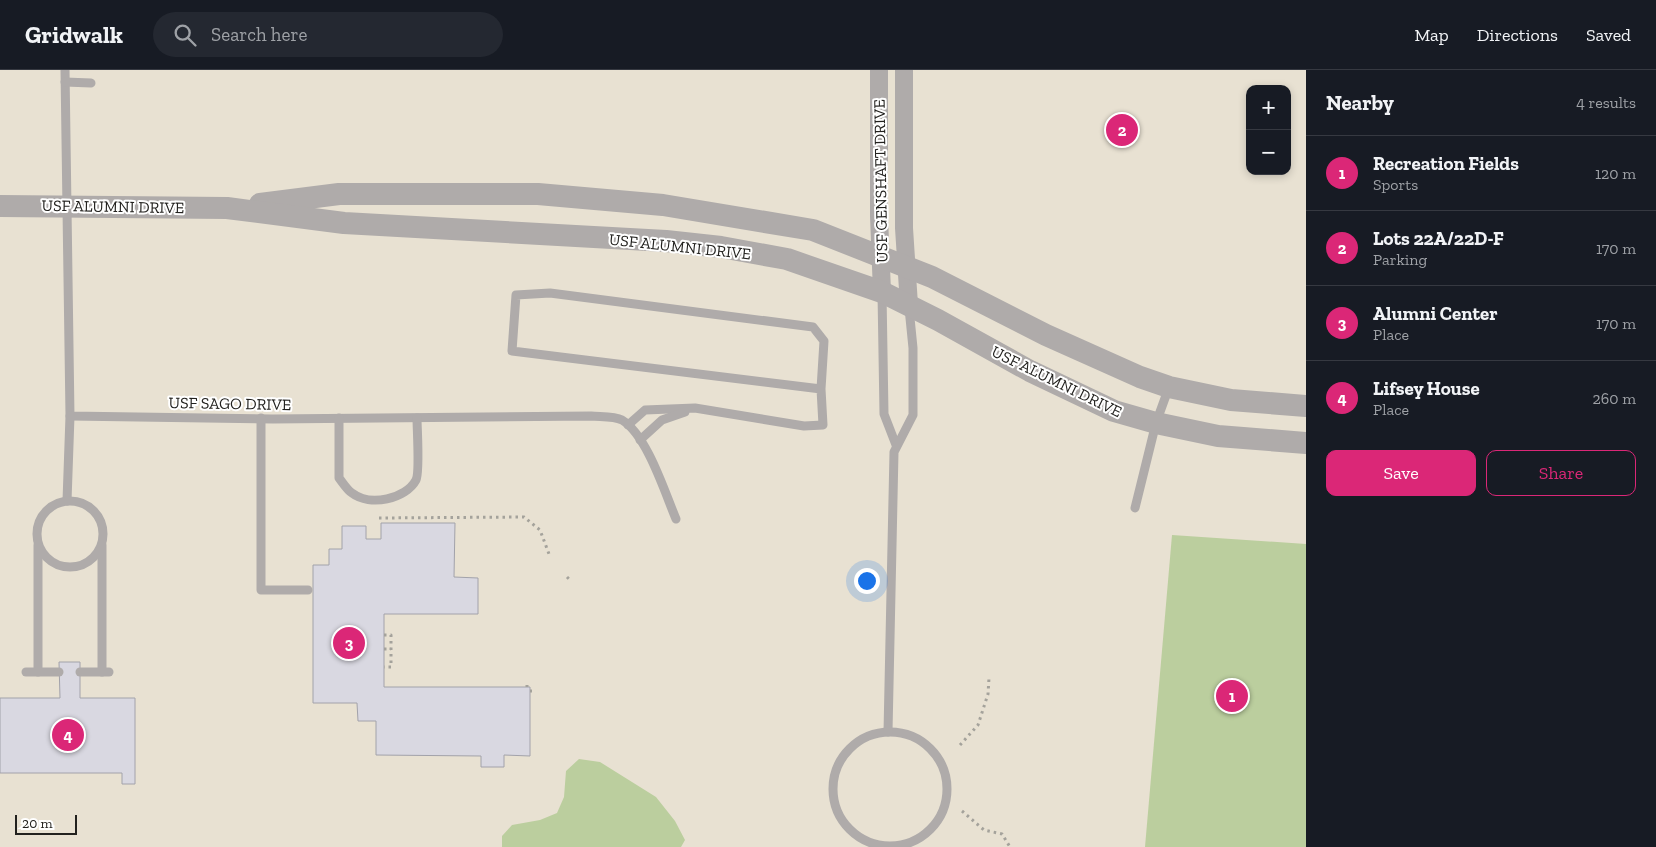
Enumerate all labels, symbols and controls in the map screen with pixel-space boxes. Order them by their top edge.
search box [153,12,503,57]
text: Gridwalk [25,20,123,49]
icon: search [171,21,199,49]
text: Search here [211,23,307,46]
text: Map [1414,24,1449,46]
text: Directions [1477,24,1558,46]
text: Saved [1586,24,1631,46]
map controls [1246,85,1291,175]
button: + [1246,85,1291,130]
text: Nearby [1326,90,1394,115]
text: 4 results [1576,93,1636,112]
street label: USF GENSHAFT DRIVE [870,99,891,263]
pin: 2 [1106,111,1138,149]
button: − [1246,130,1291,175]
text: Recreation Fields [1373,152,1519,175]
text: 1 [1339,164,1345,183]
text: 120 m [1595,164,1636,183]
text: Sports [1373,175,1418,194]
street label: USF ALUMNI DRIVE [41,196,184,217]
text: Lots 22A/22D-F [1373,227,1504,250]
street label: USF ALUMNI DRIVE [608,230,752,263]
text: 2 [1338,239,1346,258]
text: 170 m [1596,239,1636,258]
text: Parking [1373,250,1427,269]
text: Alumni Center [1373,302,1498,325]
text: 3 [1338,314,1346,333]
text: 170 m [1596,314,1636,333]
text: Place [1373,325,1409,344]
street label: USF ALUMNI DRIVE [988,342,1125,421]
text: Lifsey House [1373,377,1480,400]
text: 4 [1337,389,1347,408]
text: 260 m [1593,389,1636,408]
street label: USF SAGO DRIVE [168,393,292,414]
text: Place [1373,400,1409,419]
button: Save [1326,450,1476,496]
button: Share [1486,450,1636,496]
your location [854,568,880,594]
pin: 3 [333,624,365,662]
pin: 1 [1216,677,1248,715]
pin: 4 [52,716,84,754]
scale bar [15,812,78,835]
text: 20 m [22,815,53,832]

